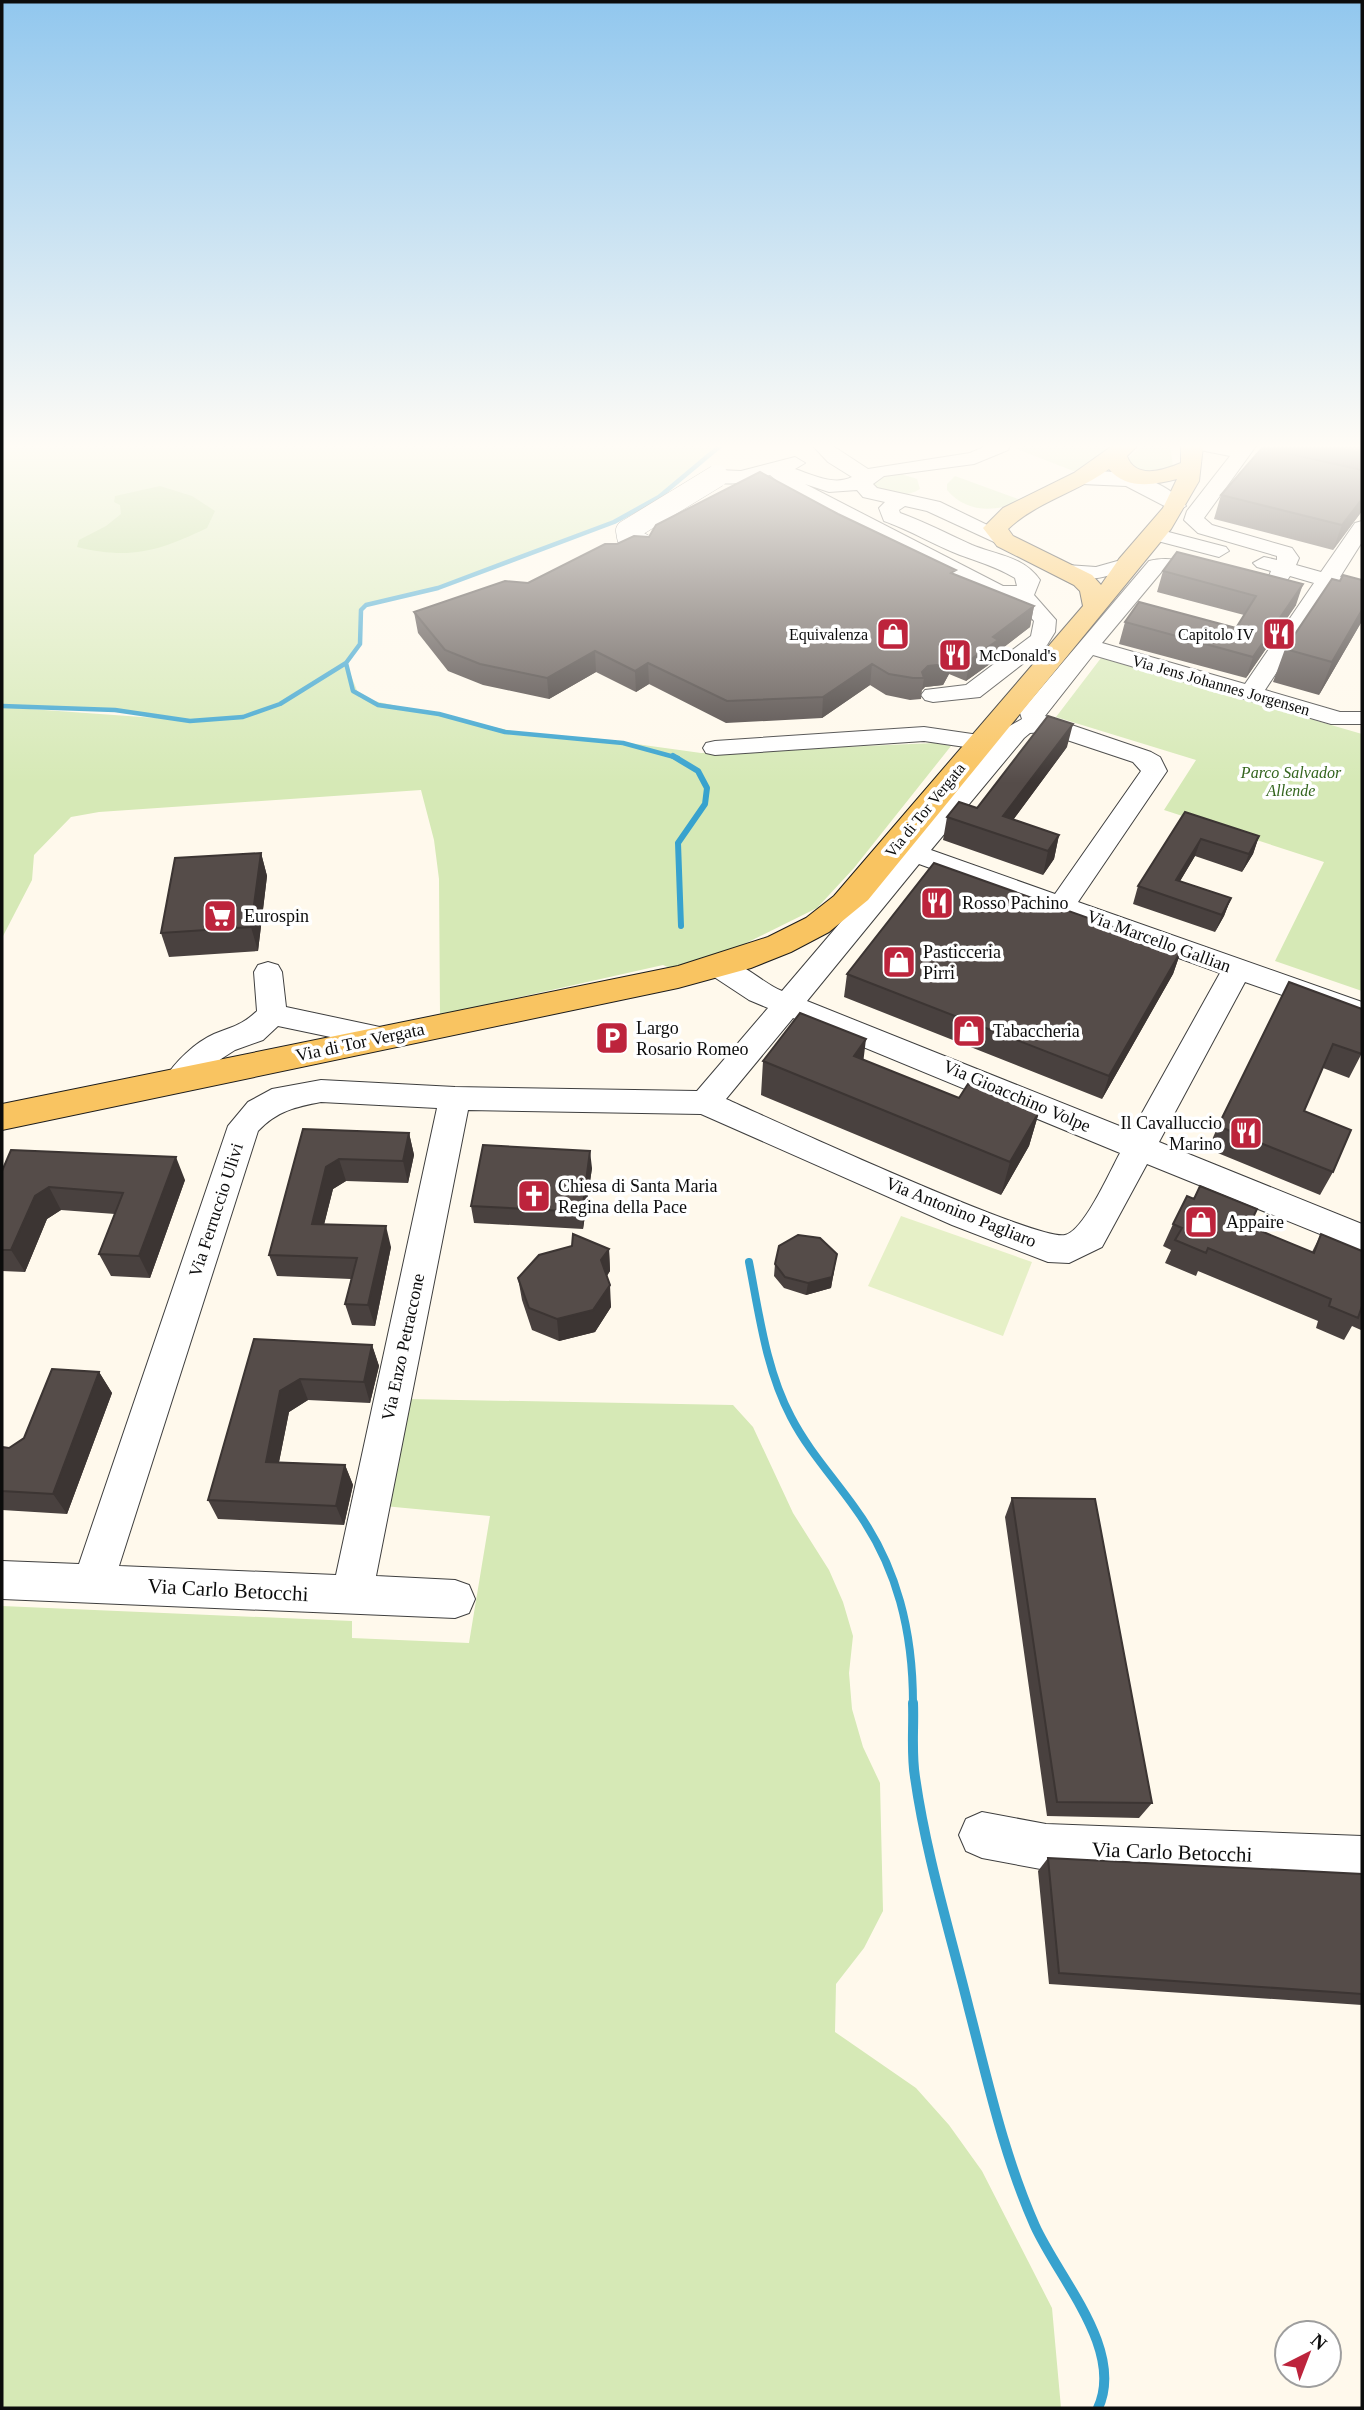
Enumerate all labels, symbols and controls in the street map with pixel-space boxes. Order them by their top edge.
shop icon: Equivalenza [874,615,912,653]
restaurant icon: Capitolo IV [1260,615,1298,653]
place label: Equivalenza [789,626,868,644]
place label: Capitolo IV [1178,626,1254,644]
restaurant icon: McDonald's [936,636,974,674]
place label: McDonald's [979,647,1057,664]
street label: Via Jens Johannes Jorgensen [1130,651,1312,719]
street label: Via di Tor Vergata [882,759,969,861]
park label: Parco Salvador Allende [1240,764,1342,799]
restaurant icon: Rosso Pachino [918,884,956,922]
place label: Rosso Pachino [962,893,1069,913]
supermarket icon: Eurospin [201,897,239,935]
place label: Eurospin [244,906,309,926]
street label: Via Marcello Gallian [1084,906,1234,976]
place label: Pasticceria Pirri [923,942,1001,983]
shop icon: Pasticceria Pirri [880,943,918,981]
shop icon: Tabaccheria [950,1012,988,1050]
place label: Largo Rosario Romeo [636,1018,749,1059]
street label: Via di Tor Vergata [294,1019,426,1065]
parking icon: Largo Rosario Romeo [593,1019,631,1057]
place label: Tabaccheria [993,1021,1080,1041]
street label: Via Gioacchino Volpe [940,1056,1094,1136]
place label: Il Cavalluccio Marino [1121,1113,1222,1154]
restaurant icon: Il Cavalluccio Marino [1227,1114,1265,1152]
street label: Via Ferruccio Ulivi [185,1140,247,1280]
street label: Via Antonino Pagliaro [883,1173,1039,1251]
place label: Chiesa di Santa Maria Regina della Pace [558,1176,717,1217]
church icon: Chiesa di Santa Maria Regina della Pace [515,1177,553,1215]
shop icon: Appaire [1182,1203,1220,1241]
place label: Appaire [1226,1212,1284,1232]
street label: Via Enzo Petraccone [378,1272,428,1422]
street label: Via Carlo Betocchi [147,1574,309,1606]
street label: Via Carlo Betocchi [1091,1837,1253,1867]
north arrow [1273,2319,1343,2389]
text: N [1307,2329,1331,2354]

